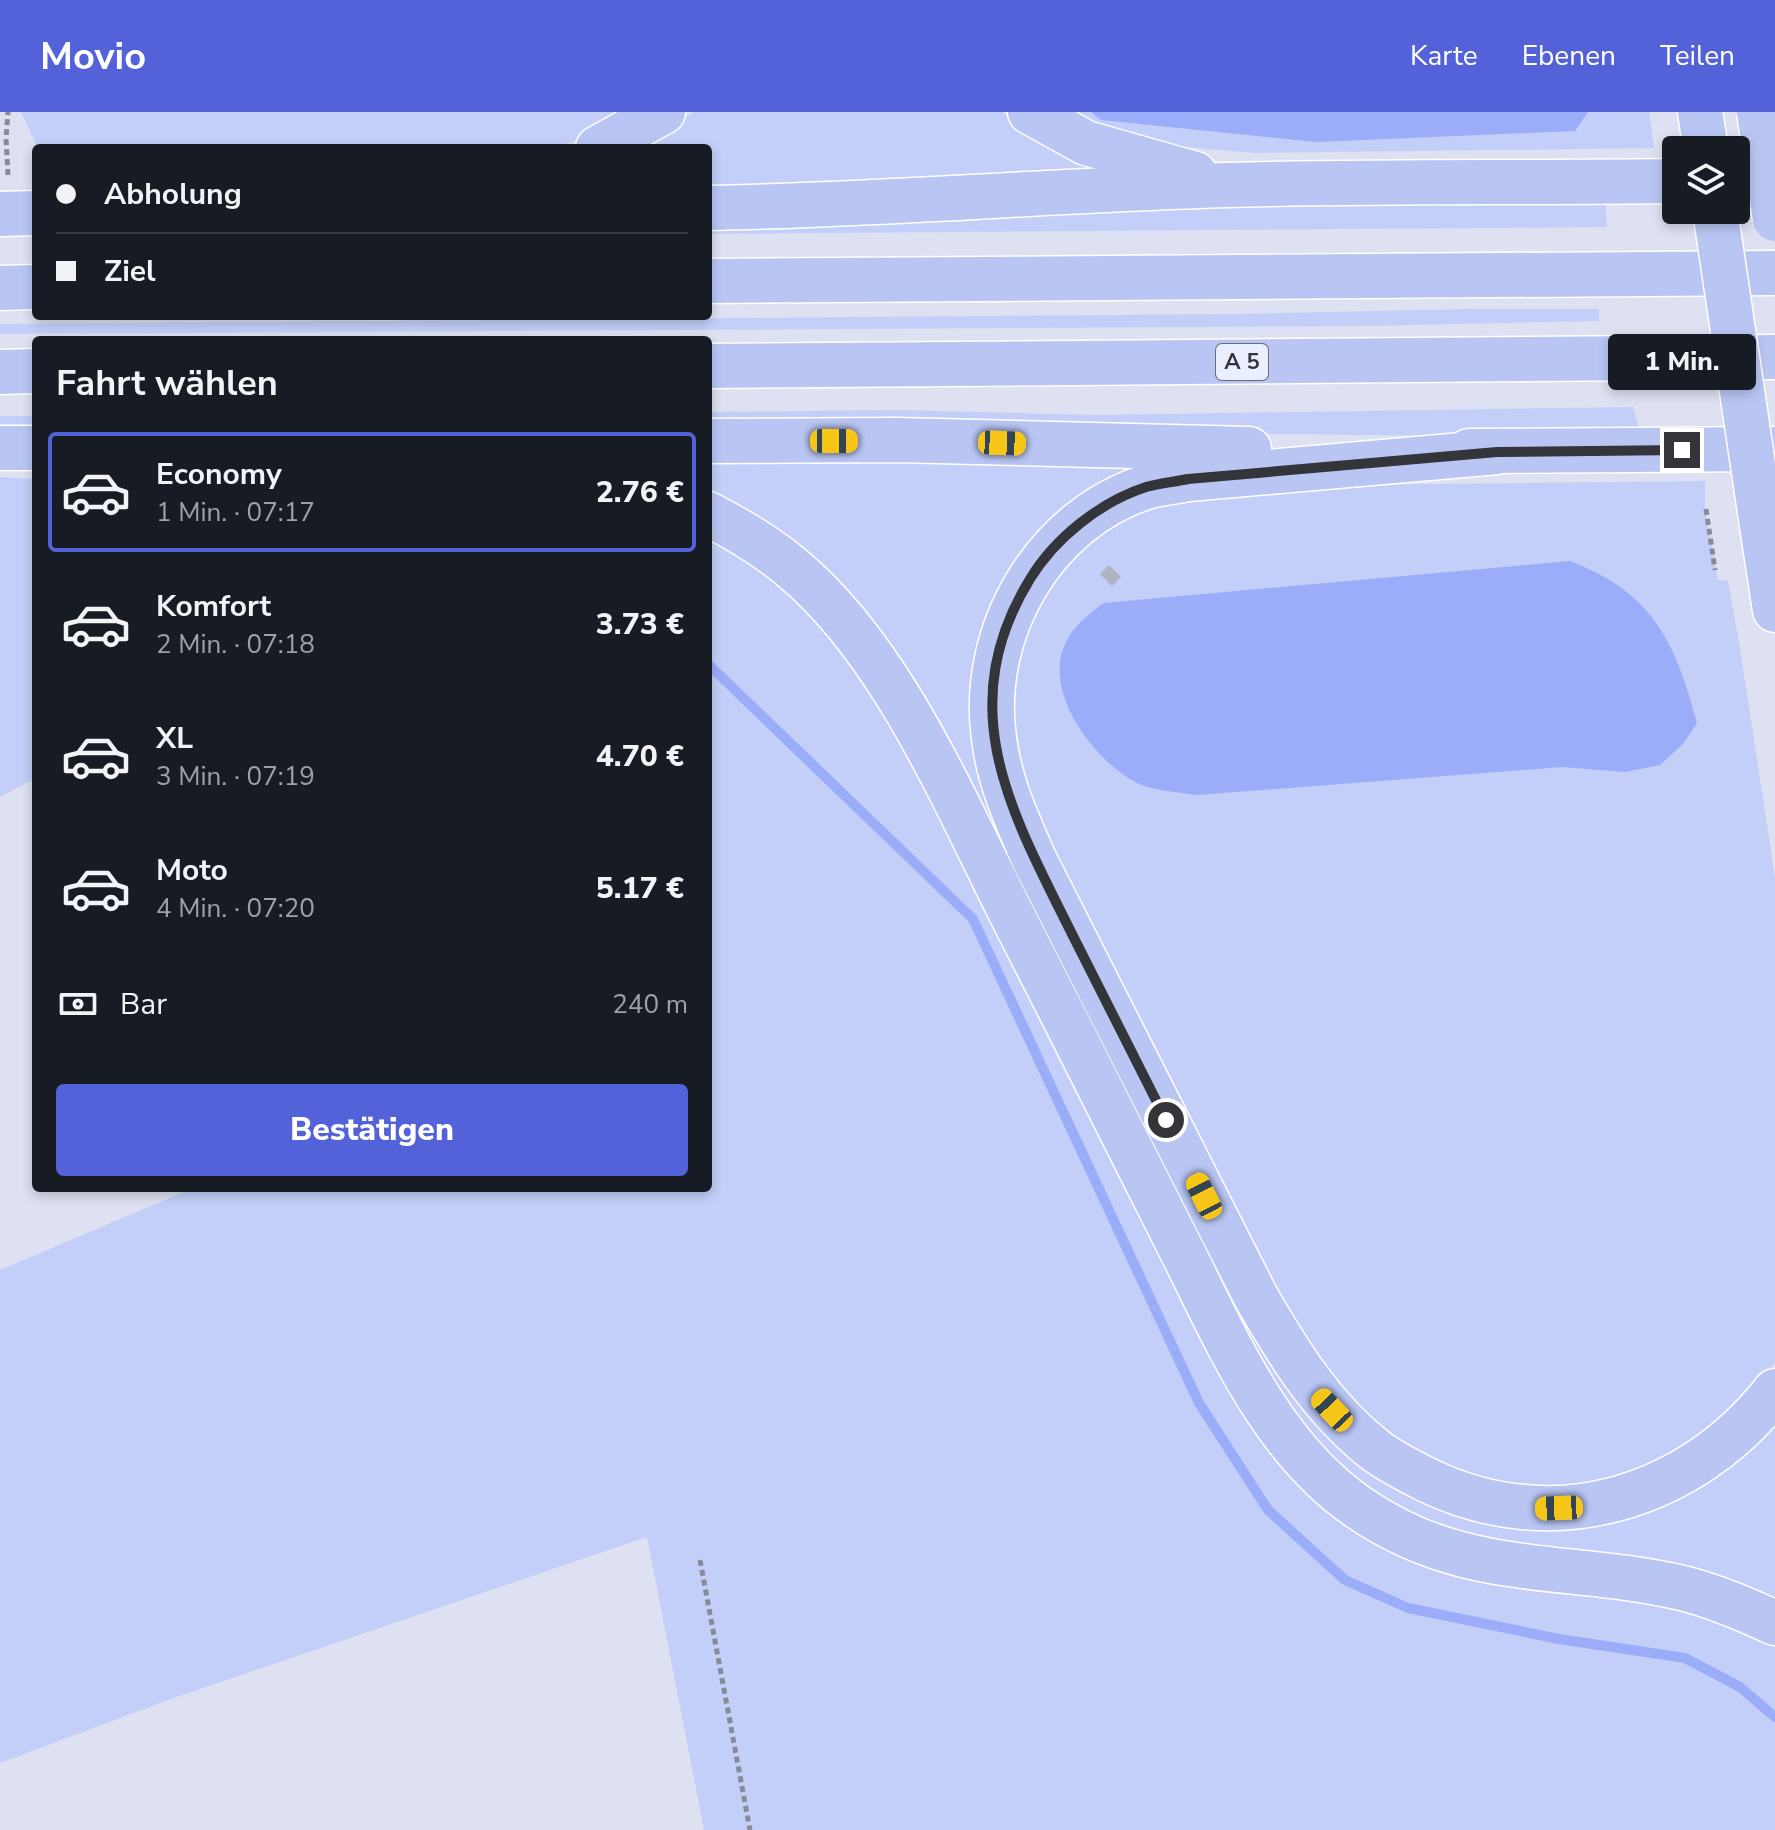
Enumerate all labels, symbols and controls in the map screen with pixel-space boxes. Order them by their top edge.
text: Movio [40,31,146,82]
text: Karte [1410,37,1478,75]
text: Ebenen [1522,37,1616,75]
text: Teilen [1660,37,1735,75]
map controls [1662,136,1750,224]
button: layers [1662,136,1750,224]
text: Abholung [104,174,242,215]
text: Ziel [104,251,156,292]
callout: 1 Min. [1608,334,1756,390]
road number: A 5 [1216,344,1268,380]
text: 1 Min. [1645,344,1719,379]
text: Fahrt wählen [56,359,278,408]
car [810,429,858,453]
car [978,430,1026,456]
route end [1664,432,1700,468]
text: Economy [156,454,282,495]
icon: car [60,456,132,528]
text: 2.76 € [596,472,684,513]
text: 1 Min. · 07:17 [156,495,315,530]
text: Komfort [156,586,271,627]
icon: car [60,588,132,660]
text: 3.73 € [596,604,684,645]
text: 2 Min. · 07:18 [156,627,315,662]
text: XL [156,718,193,759]
icon: car [60,720,132,792]
text: 4.70 € [596,736,684,777]
text: 3 Min. · 07:19 [156,759,315,794]
text: Moto [156,850,228,891]
icon: car [60,852,132,924]
text: 5.17 € [596,868,684,909]
text: 4 Min. · 07:20 [156,891,315,926]
icon: cash [56,982,100,1026]
text: Bar [120,984,167,1025]
text: 240 m [612,987,688,1022]
button: Bestätigen [56,1084,688,1176]
route start [1148,1102,1184,1138]
car [1182,1169,1226,1223]
car [1307,1384,1357,1436]
car [1535,1495,1583,1521]

